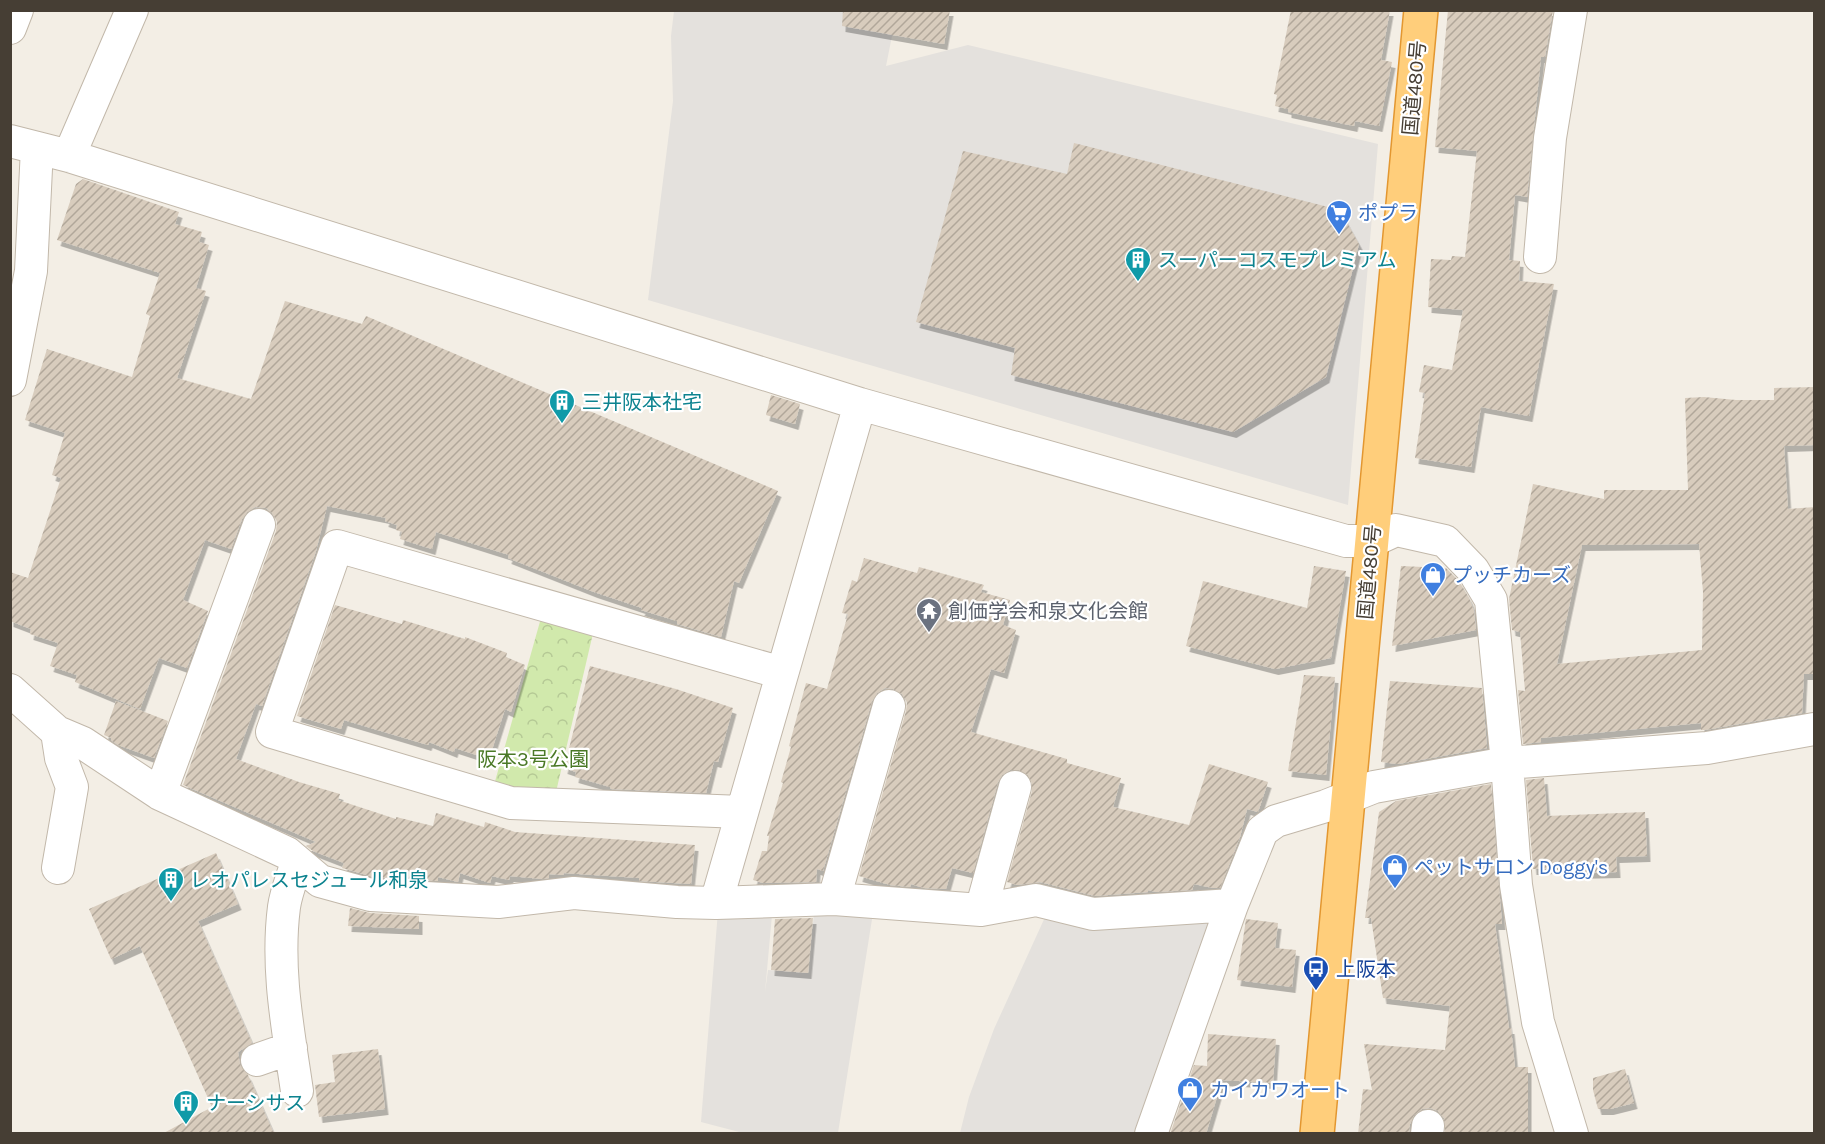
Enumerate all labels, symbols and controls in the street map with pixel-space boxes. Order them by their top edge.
street label: 国道480号 [1399,40,1430,137]
supermarket icon: ポプラ [1324,198,1354,236]
place label: ポプラ [1358,202,1418,225]
building icon: スーパーコスモプレミアム [1123,245,1153,283]
place label: スーパーコスモプレミアム [1158,249,1396,272]
building icon: 三井阪本社宅 [547,387,577,425]
place label: 三井阪本社宅 [582,391,702,414]
street label: 国道480号 [1354,524,1385,621]
shop icon: プッチカーズ [1418,560,1448,598]
place label: プッチカーズ [1452,564,1571,587]
temple icon: 創価学会和泉文化会館 [914,596,944,634]
place label: 創価学会和泉文化会館 [948,600,1148,623]
park label: 阪本3号公園 [477,748,589,771]
shop icon: ペットサロン Doggy's [1380,852,1410,890]
place label: ペットサロン Doggy's [1414,856,1608,879]
building icon: レオパレスセジュール和泉 [156,865,186,903]
place label: レオパレスセジュール和泉 [190,869,429,892]
bus stop icon: 上阪本 [1301,954,1331,992]
place label: 上阪本 [1336,958,1396,981]
shop icon: カイカワオート [1175,1075,1205,1113]
place label: カイカワオート [1210,1079,1350,1102]
building icon: ナーシサス [171,1088,201,1126]
place label: ナーシサス [206,1092,305,1115]

